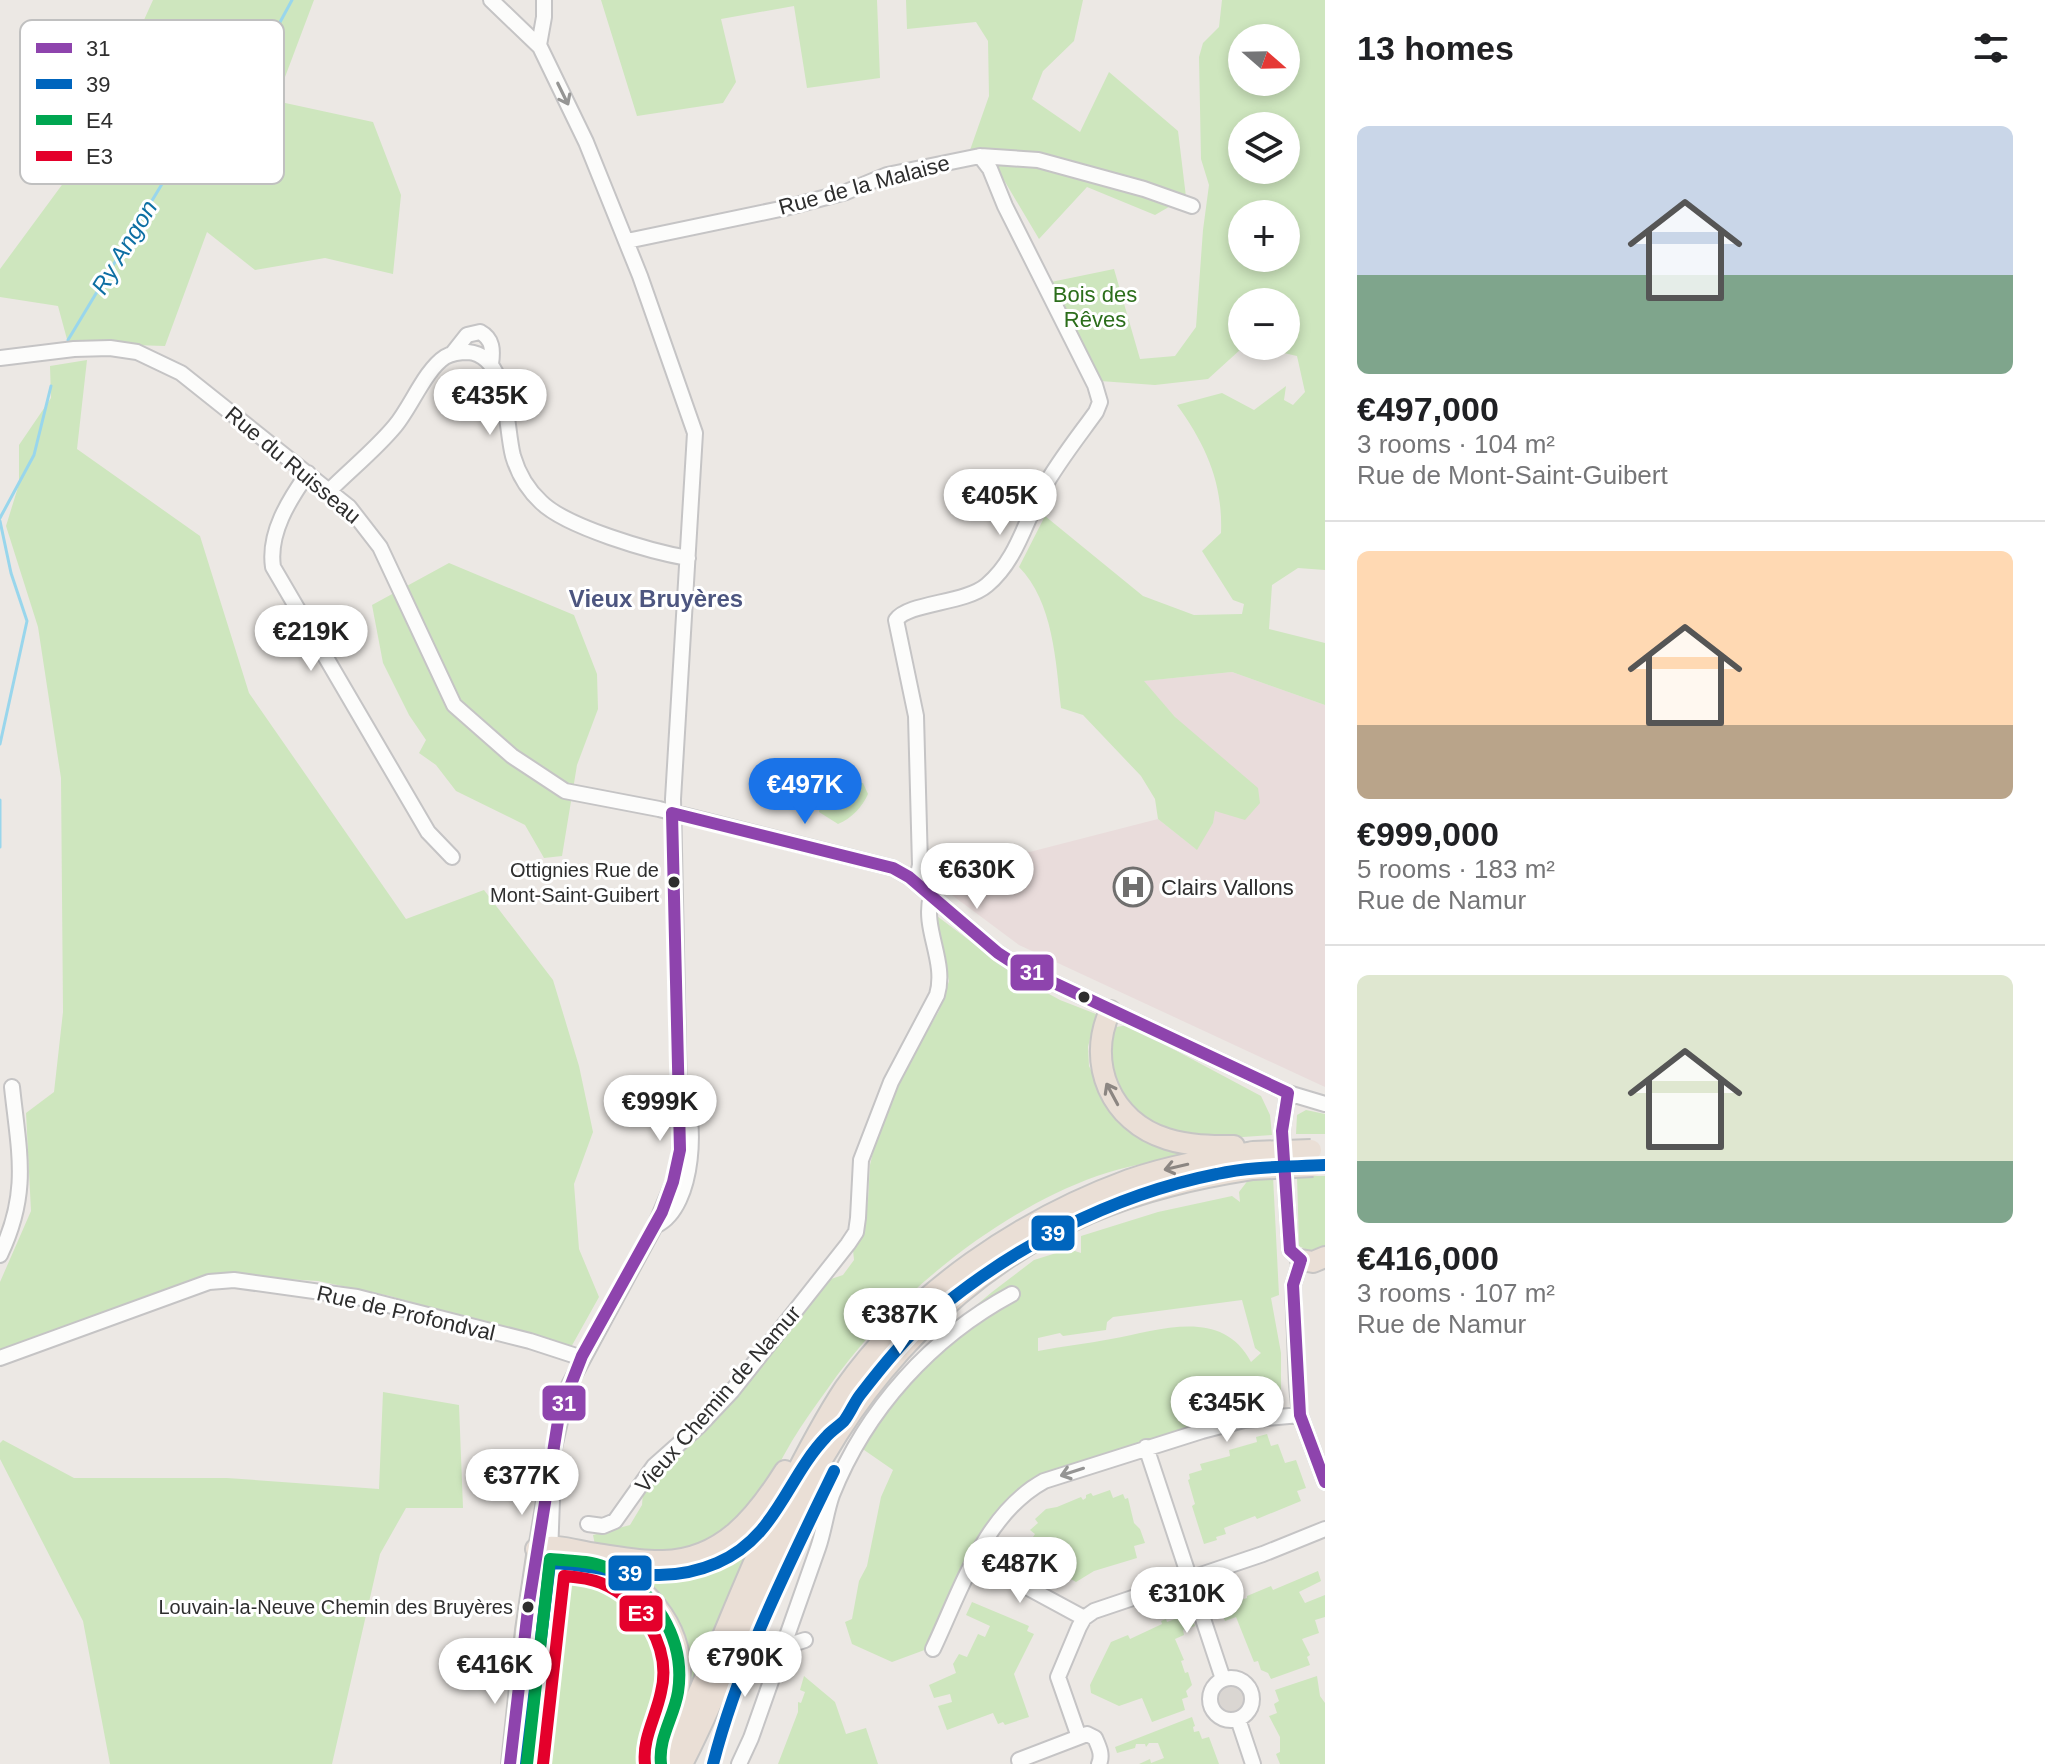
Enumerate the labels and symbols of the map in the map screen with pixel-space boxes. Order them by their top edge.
legend [20,20,284,184]
north arrow [1228,24,1300,96]
text: 31 [86,36,110,61]
text: 39 [86,72,110,97]
one-way arrow [556,81,571,105]
text: E4 [86,108,113,133]
text: E3 [86,144,113,169]
street label: Rue de la Malaise [776,150,952,220]
water label: Ry Angon [86,195,162,299]
park label: Bois des Rêves [1053,282,1137,332]
pin: €435K [434,369,546,437]
street label: Rue du Ruisseau [220,401,366,529]
pin: €405K [944,469,1056,537]
district label: Vieux Bruyères [569,585,743,612]
pin: €219K [255,605,367,673]
pin: €497K [749,758,861,826]
pin: €630K [921,843,1033,911]
place label: Ottignies Rue de Mont-Saint-Guibert [490,859,659,906]
hospital icon: Clairs Vallons [1112,866,1154,908]
marker: Ottignies Rue de Mont-Saint-Guibert [666,874,682,890]
place label: Clairs Vallons [1161,875,1294,900]
line badge: 31 [1009,953,1055,992]
text: 31 [1020,960,1044,985]
unlabelled marker [1076,989,1092,1005]
pin: €999K [604,1075,716,1143]
one-way arrow [1103,1083,1119,1106]
one-way arrow [1164,1160,1190,1175]
line badge: 39 [1030,1214,1076,1252]
text: 39 [1041,1221,1065,1246]
street label: Rue de Profondval [314,1280,498,1346]
pin: €387K [844,1288,956,1356]
street label: Vieux Chemin de Namur [630,1301,806,1497]
pin: €345K [1171,1376,1283,1444]
line badge: 31 [541,1384,587,1422]
text: 31 [552,1391,576,1416]
pin: €377K [466,1449,578,1517]
one-way arrow [1059,1465,1084,1480]
pin: €487K [964,1537,1076,1605]
line badge: 39 [607,1554,653,1592]
text: 39 [618,1561,642,1586]
pin: €310K [1131,1567,1243,1635]
line badge: E3 [618,1594,664,1633]
place label: Louvain-la-Neuve Chemin des Bruyères [158,1596,513,1618]
marker: Louvain-la-Neuve Chemin des Bruyères [520,1599,536,1615]
text: E3 [628,1601,654,1626]
pin: €790K [689,1631,801,1699]
pin: €416K [439,1638,551,1706]

